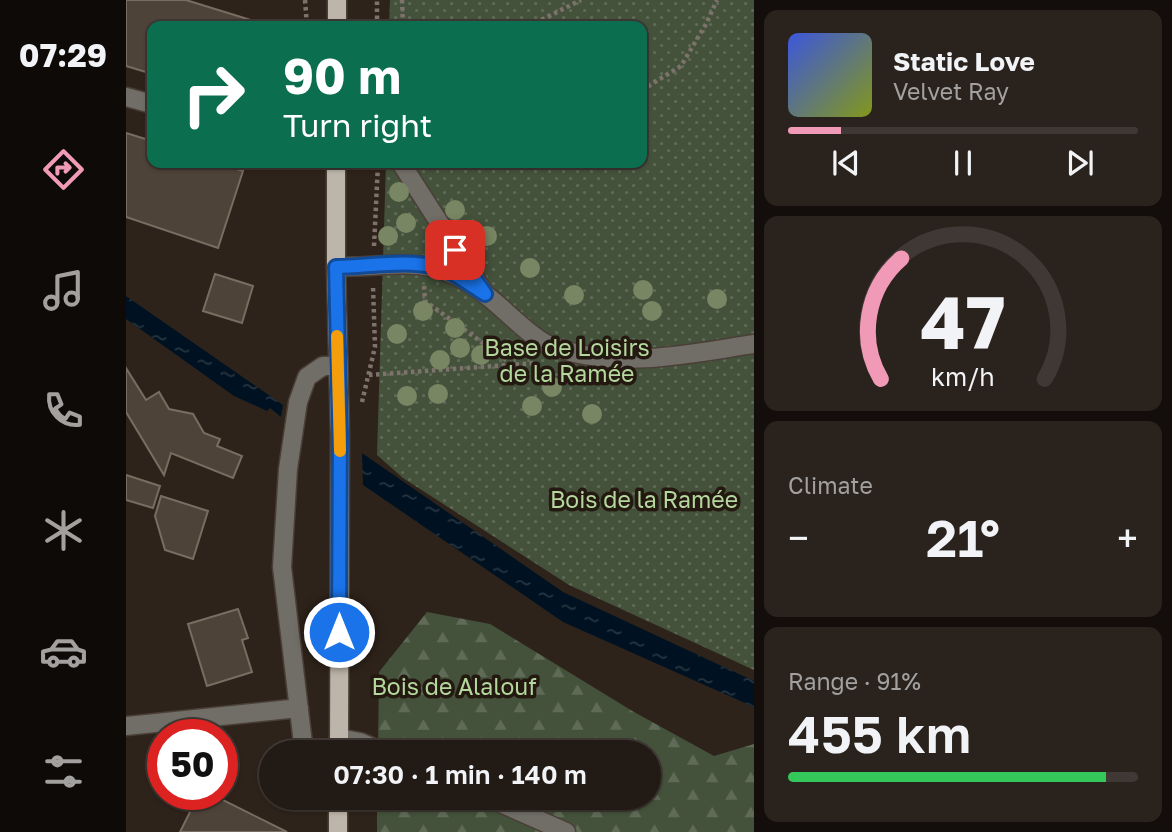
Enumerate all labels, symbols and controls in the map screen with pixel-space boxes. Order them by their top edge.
text: 07:29 [19,36,107,74]
text: 90 m [283,46,401,105]
text: Static Love [893,46,1035,77]
icon: right [168,49,259,140]
text: Velvet Ray [893,77,1009,105]
text: Turn right [283,106,432,144]
icon: previous [827,144,865,182]
icon: pause [944,144,982,182]
icon: next [1061,144,1099,182]
icon: directions [39,145,88,194]
pin [425,220,485,280]
icon: arrive [436,231,474,269]
icon: music [39,266,88,315]
text: 47 [920,279,1006,366]
park label: Base de Loisirs de la Ramée [484,333,650,387]
text: km/h [931,361,995,392]
icon: phone [39,386,88,435]
text: Climate [788,471,873,499]
park label: Bois de la Ramée [550,485,738,513]
icon: climate [39,506,88,555]
text: 21° [926,506,1000,568]
text: − [788,515,809,560]
text: + [1117,515,1138,560]
position arrow [302,595,376,669]
icon: car [39,627,88,676]
text: Range · 91% [788,667,921,695]
park label: Bois de Alalouf [371,672,537,700]
text: 455 km [788,702,971,764]
speed limit sign: 50 [147,719,238,810]
icon: filters [39,747,88,796]
text: 07:30 · 1 min · 140 m [333,759,587,790]

